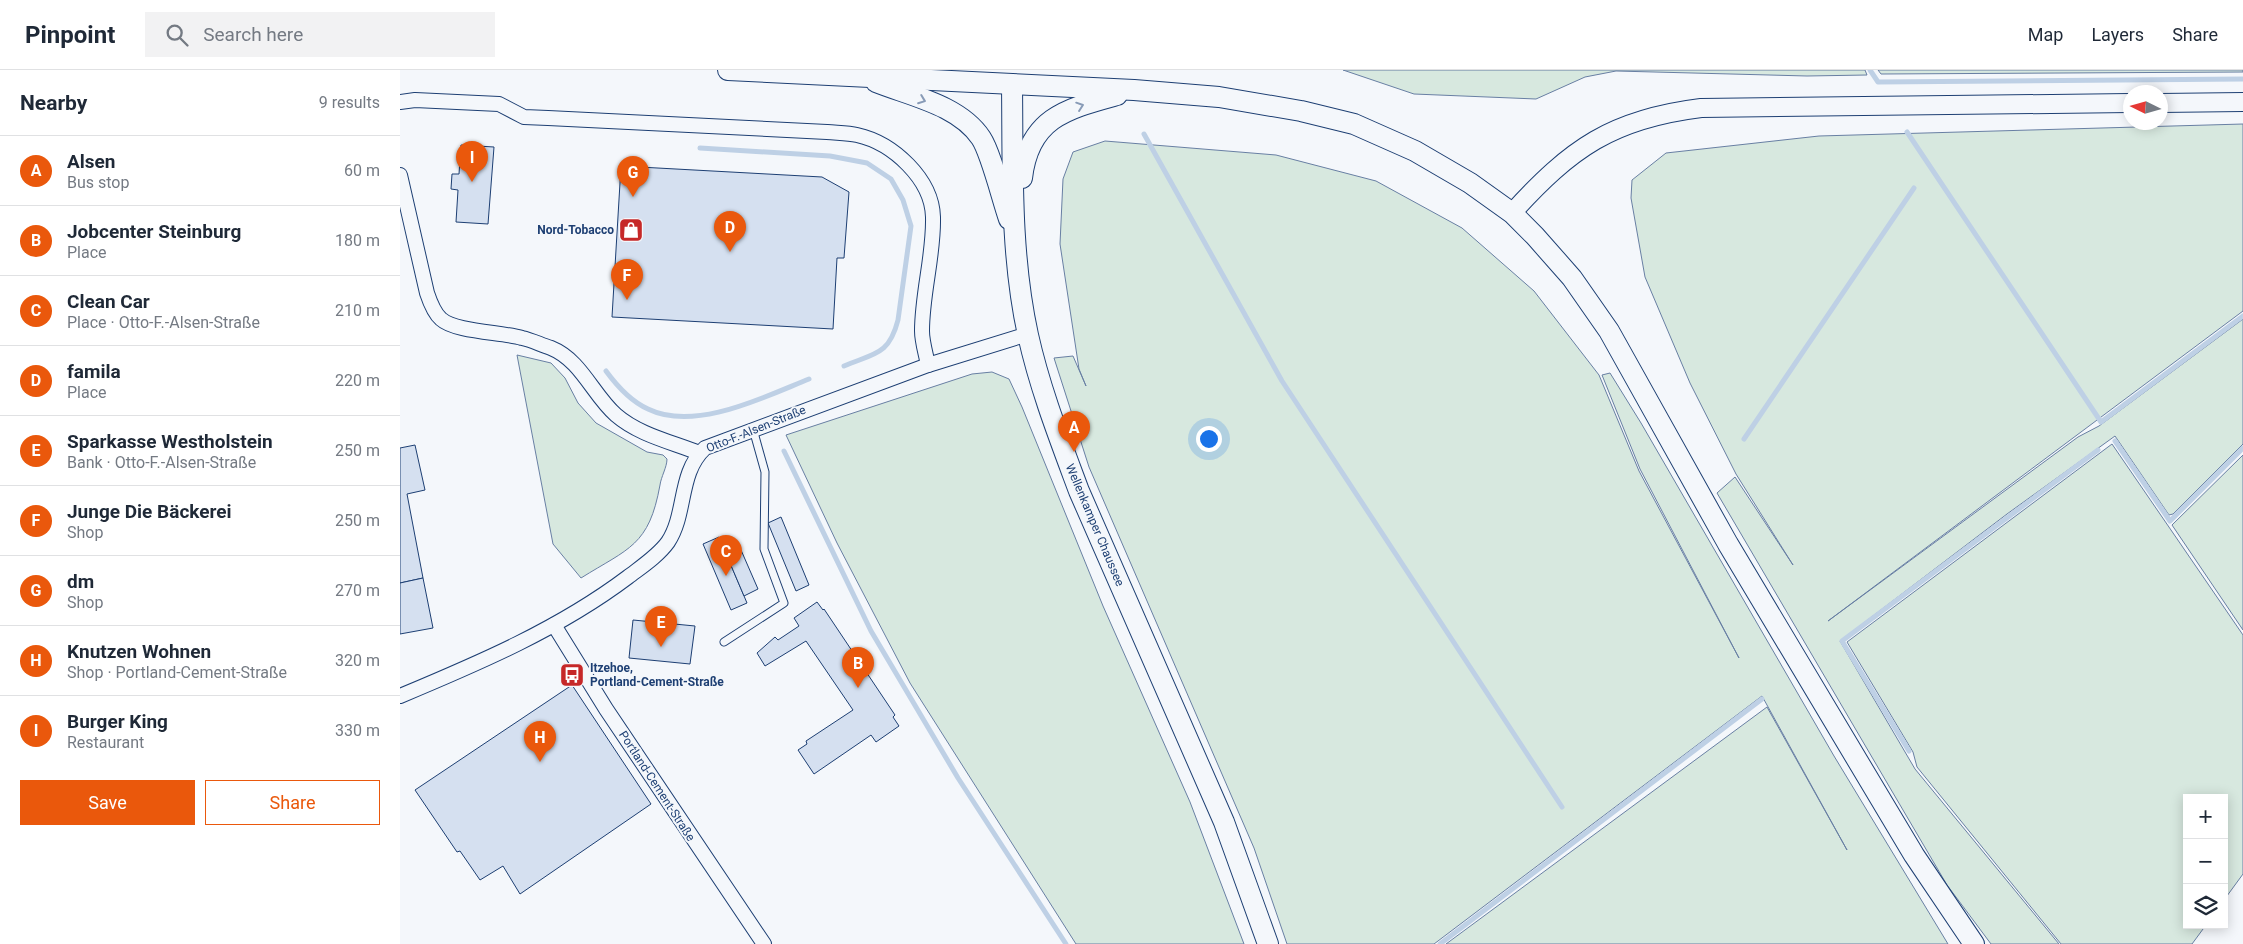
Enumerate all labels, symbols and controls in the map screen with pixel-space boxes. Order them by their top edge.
search box [145,12,495,57]
text: Pinpoint [25,21,115,49]
icon: search [163,21,191,49]
text: Search here [203,23,303,46]
text: Map [2028,24,2063,45]
text: Layers [2091,24,2144,45]
text: Share [2172,24,2218,45]
north arrow [2123,85,2168,130]
text: Nearby [20,91,87,115]
text: 9 results [319,93,380,112]
one-way arrow [917,94,926,104]
one-way arrow [1075,102,1084,112]
pin: I [456,141,488,182]
text: Alsen [67,150,115,173]
pin: G [617,156,649,197]
text: A [31,161,41,180]
text: 60 m [344,161,380,180]
text: Bus stop [67,173,129,192]
pin: D [714,211,746,252]
shop icon: Nord-Tobacco [618,217,644,243]
text: Jobcenter Steinburg [67,220,241,243]
place label: Nord-Tobacco [537,223,614,237]
text: B [31,231,41,250]
text: 180 m [335,231,380,250]
text: Place [67,243,107,262]
pin: F [611,259,643,300]
text: Clean Car [67,290,150,313]
text: C [31,301,41,320]
text: 210 m [335,301,380,320]
text: Place · Otto-F.-Alsen-Straße [67,313,260,332]
text: famila [67,360,121,383]
text: D [31,371,41,390]
text: 220 m [335,371,380,390]
text: Place [67,383,107,402]
street label: Otto-F.-Alsen-Straße [704,403,808,455]
pin: A [1058,411,1090,452]
your location [1196,426,1222,452]
text: Sparkasse Westholstein [67,430,273,453]
text: E [32,441,41,460]
text: 250 m [335,441,380,460]
text: Bank · Otto-F.-Alsen-Straße [67,453,256,472]
street label: Wellenkamper Chaussee [1063,462,1127,588]
text: Junge Die Bäckerei [67,500,232,523]
text: F [32,511,40,530]
text: 250 m [335,511,380,530]
text: Shop [67,523,103,542]
pin: C [710,535,742,576]
text: dm [67,570,94,593]
text: G [31,581,41,600]
text: 270 m [335,581,380,600]
text: Shop [67,593,103,612]
pin: E [645,606,677,647]
text: Knutzen Wohnen [67,640,211,663]
pin: B [842,647,874,688]
text: H [30,651,42,670]
text: 320 m [335,651,380,670]
place label: Itzehoe, Portland-Cement-Straße [590,661,724,689]
bus stop icon: Itzehoe, Portland-Cement-Straße [559,662,585,688]
text: Shop · Portland-Cement-Straße [67,663,287,682]
text: Burger King [67,710,168,733]
text: I [34,721,38,740]
text: 330 m [335,721,380,740]
pin: H [524,721,556,762]
street label: Portland-Cement-Straße [616,728,698,844]
text: Restaurant [67,733,144,752]
button: Save [20,780,195,825]
button: Share [205,780,380,825]
map controls [2183,794,2228,929]
button: + [2183,794,2228,839]
button: − [2183,839,2228,884]
button: layers [2183,884,2228,929]

